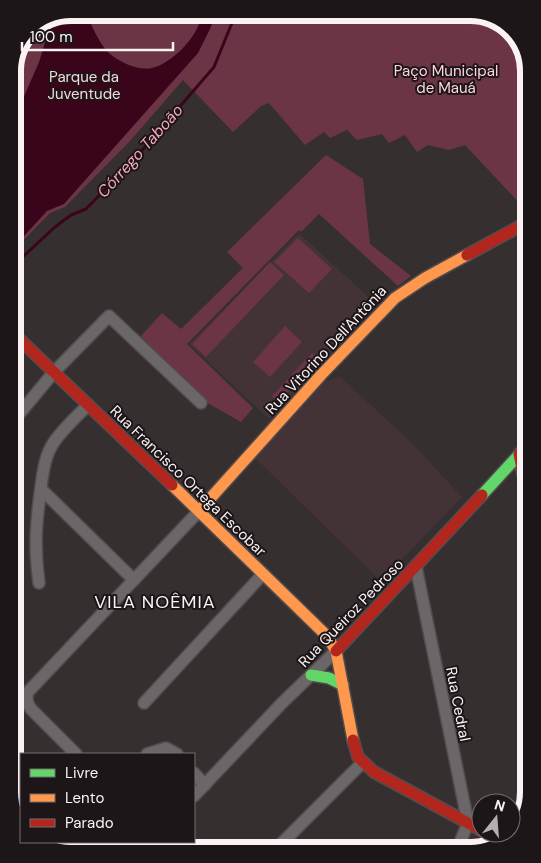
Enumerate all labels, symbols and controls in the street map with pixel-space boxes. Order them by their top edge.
scale bar [22,20,174,52]
text: 100 m [30,27,73,47]
park label: Paço Municipal de Mauá [394,61,498,98]
park label: Parque da Juventude [47,67,121,104]
water label: Córrego Taboão [92,100,188,202]
street label: Rua Vitorino Dell'Antônia [261,281,391,419]
street label: Rua Francisco Ortega Escobar [106,401,271,561]
street label: Rua Queiroz Pedroso [294,554,408,672]
district label: VILA NOÊMIA [94,590,216,614]
street label: Rua Cedral [441,665,475,743]
legend [20,753,195,843]
text: Livre [65,763,98,783]
text: Lento [65,788,104,808]
north arrow [471,793,521,843]
text: N [492,795,507,816]
text: Parado [65,813,114,833]

